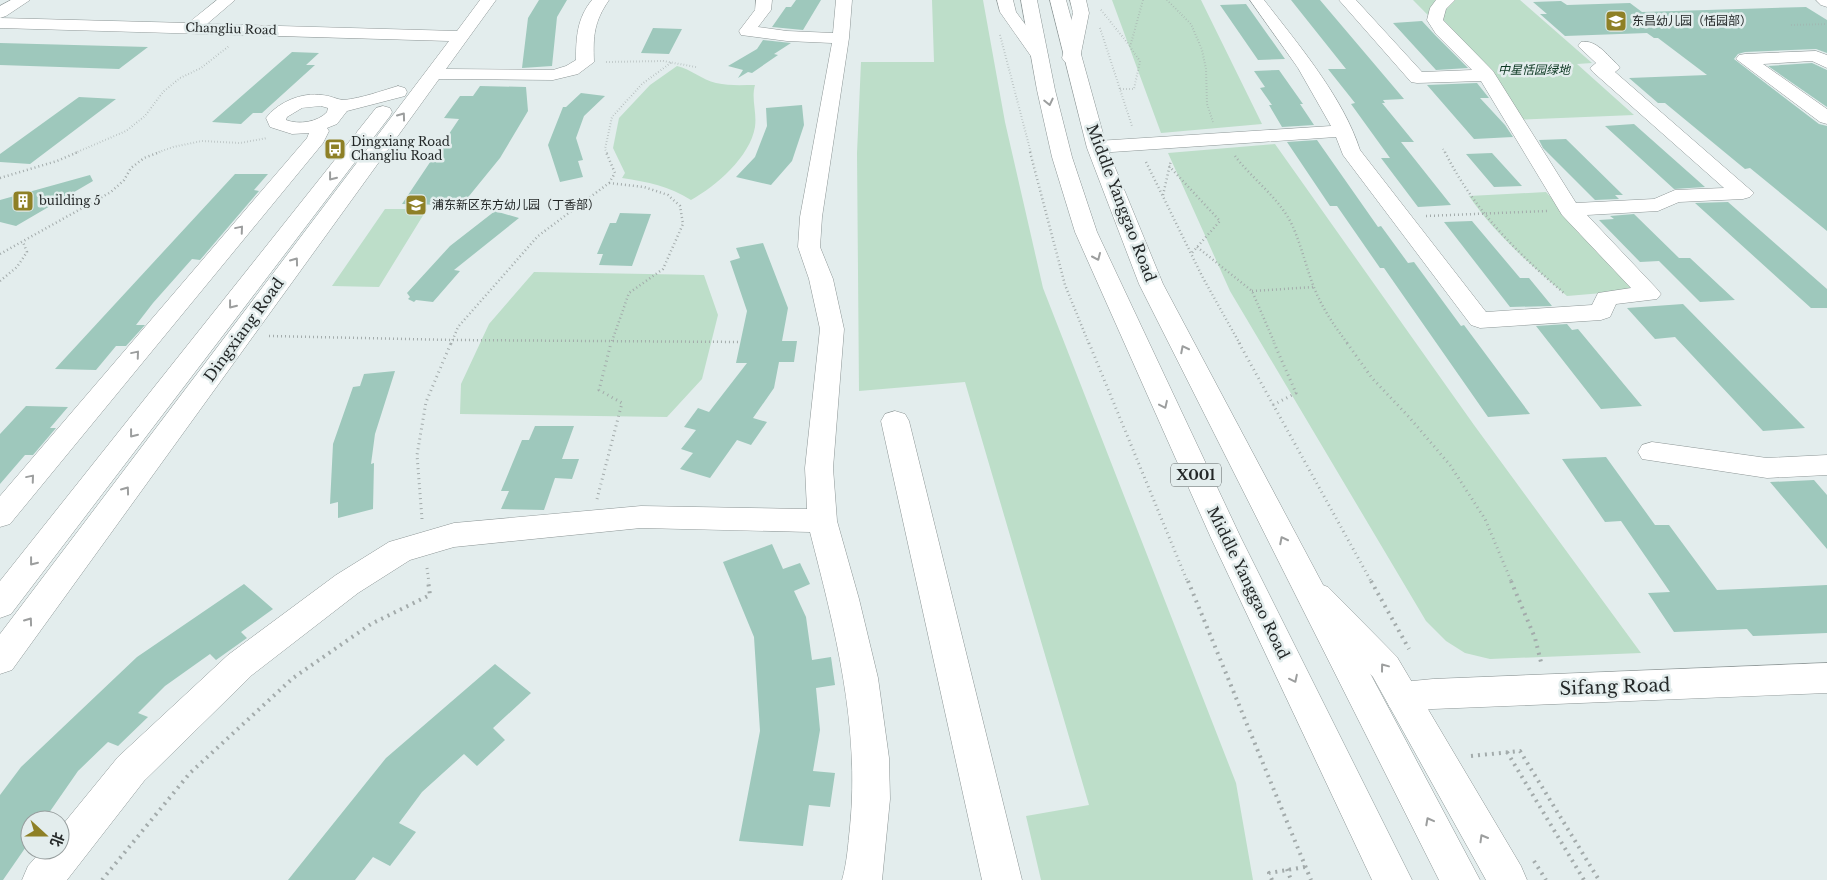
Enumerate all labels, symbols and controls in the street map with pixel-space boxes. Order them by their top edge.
school or university icon: 东昌幼儿园（恬园部） [1604,9,1628,33]
place label: 东昌幼儿园（恬园部） [1632,13,1752,28]
street label: Changliu Road [185,19,277,38]
park label: 中星恬园绿地 [1498,62,1572,77]
one-way arrow [1043,98,1054,107]
one-way arrow [396,112,405,122]
street label: Middle Yanggao Road [1083,121,1160,284]
place label: Dingxiang Road Changliu Road [351,134,450,163]
bus stop icon: Dingxiang Road Changliu Road [323,137,347,161]
one-way arrow [329,171,338,181]
building icon: building 5 [11,189,35,213]
place label: building 5 [38,193,101,208]
school or university icon: 浦东新区东方幼儿园（丁香部） [404,193,428,217]
place label: 浦东新区东方幼儿园（丁香部） [432,197,600,212]
one-way arrow [235,226,244,235]
one-way arrow [1090,252,1101,261]
one-way arrow [289,257,298,267]
street label: Dingxiang Road [200,274,288,385]
one-way arrow [230,299,238,308]
one-way arrow [1180,345,1190,354]
one-way arrow [130,350,139,359]
one-way arrow [1158,400,1168,409]
one-way arrow [130,428,139,438]
road number: X001 [1171,464,1221,486]
one-way arrow [26,475,35,484]
one-way arrow [120,487,128,496]
street label: Middle Yanggao Road [1203,503,1294,662]
one-way arrow [1279,537,1289,546]
one-way arrow [31,556,39,565]
one-way arrow [23,617,32,627]
one-way arrow [1381,663,1390,673]
one-way arrow [1288,673,1298,682]
street label: Sifang Road [1559,674,1671,700]
north arrow [20,810,70,860]
one-way arrow [1425,818,1435,827]
text: 北 [46,830,68,849]
one-way arrow [1479,834,1489,843]

